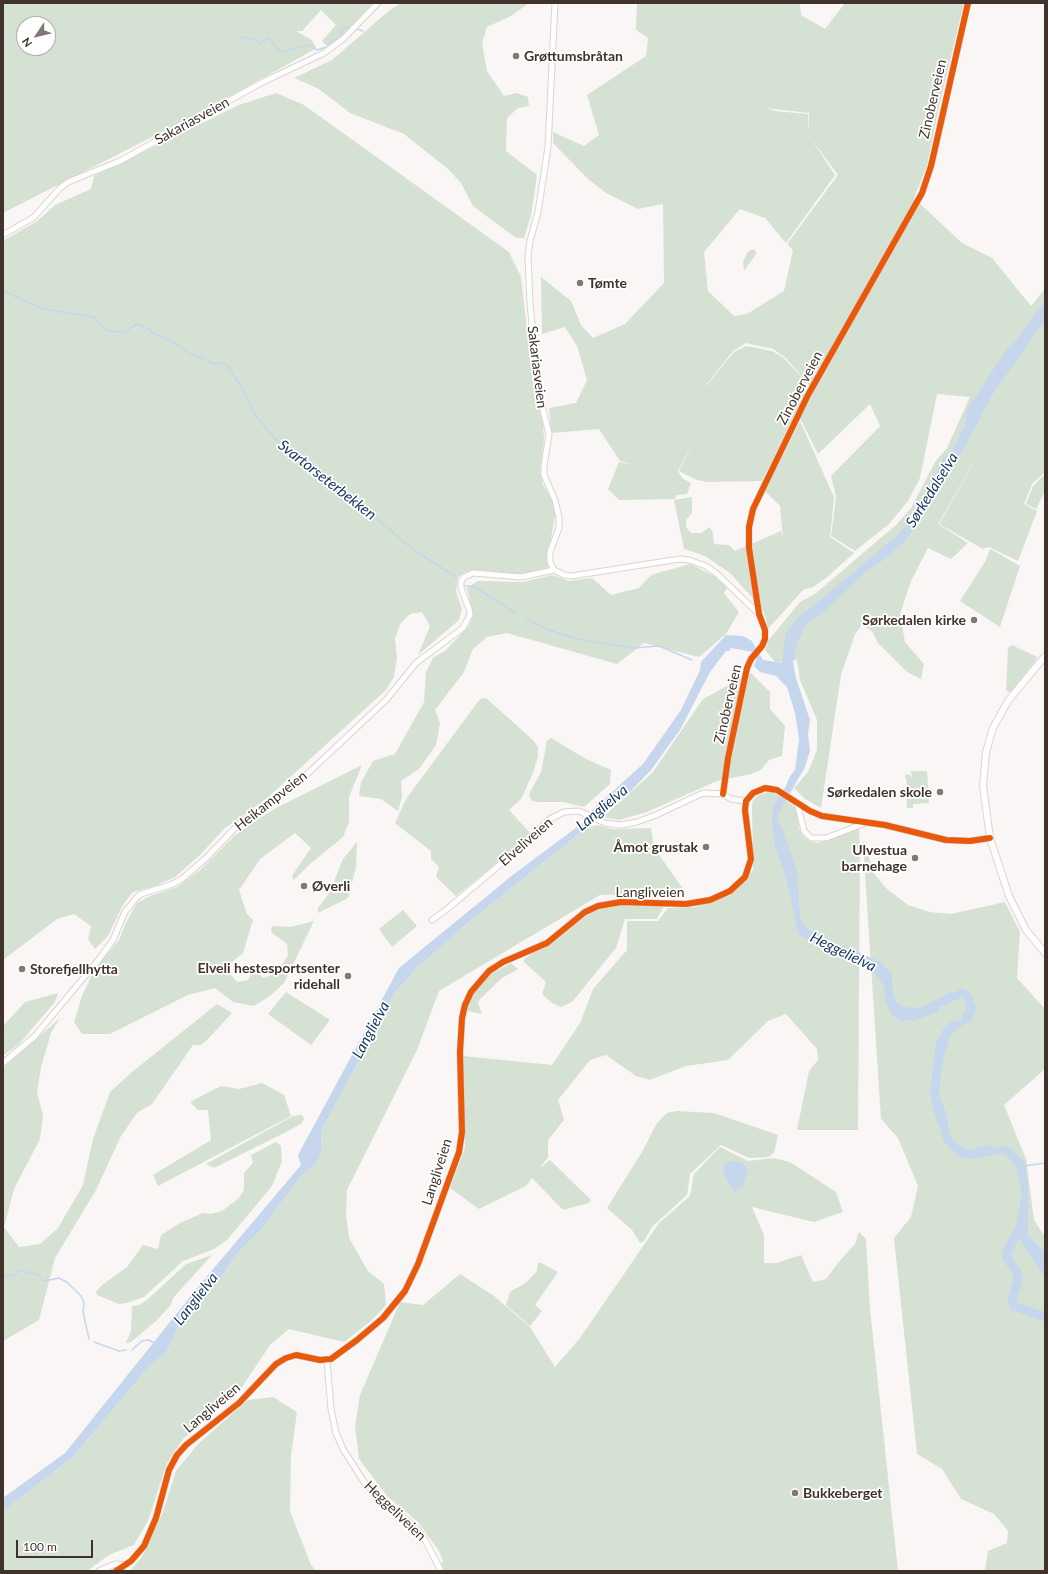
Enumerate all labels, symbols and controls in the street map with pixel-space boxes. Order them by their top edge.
north arrow [16,16,56,56]
text: N [19,35,34,50]
place label: Grøttumsbråtan [524,48,623,64]
marker: Grøttumsbråtan [511,51,521,61]
street label: Zinoberveien [916,58,950,140]
street label: Sakariasveien [152,94,232,148]
place label: Tømte [588,275,627,291]
marker: Tømte [575,278,585,288]
street label: Sakariasveien [524,325,550,409]
street label: Zinoberveien [774,348,826,428]
water label: Svartorseterbekken [274,436,380,524]
water label: Sørkedalselva [902,449,962,531]
place label: Sørkedalen kirke [862,612,966,628]
marker: Sørkedalen kirke [969,615,979,625]
street label: Zinoberveien [711,663,745,745]
street label: Heikampveien [231,767,311,835]
water label: Langlielva [573,781,631,835]
place label: Sørkedalen skole [827,784,932,800]
marker: Sørkedalen skole [935,787,945,797]
street label: Elveliveien [496,814,556,870]
place label: Åmot grustak [614,839,698,855]
marker: Åmot grustak [701,842,711,852]
place label: Ulvestua barnehage [842,842,907,874]
marker: Ulvestua barnehage [910,853,920,863]
place label: Øverli [312,878,350,894]
marker: Øverli [299,881,309,891]
street label: Langliveien [616,884,684,900]
water label: Heggelielva [807,928,879,976]
place label: Elveli hestesportsenter ridehall [197,960,340,992]
place label: Storefjellhytta [30,961,118,977]
marker: Storefjellhytta [17,964,27,974]
marker: Elveli hestesportsenter ridehall [343,971,353,981]
water label: Langlielva [349,999,393,1061]
street label: Langliveien [418,1137,456,1207]
water label: Langlielva [170,1269,222,1329]
street label: Langliveien [180,1379,244,1437]
street label: Heggeliveien [361,1477,429,1545]
place label: Bukkeberget [803,1485,883,1501]
marker: Bukkeberget [790,1488,800,1498]
scale bar [18,1532,95,1558]
text: 100 m [23,1539,57,1554]

